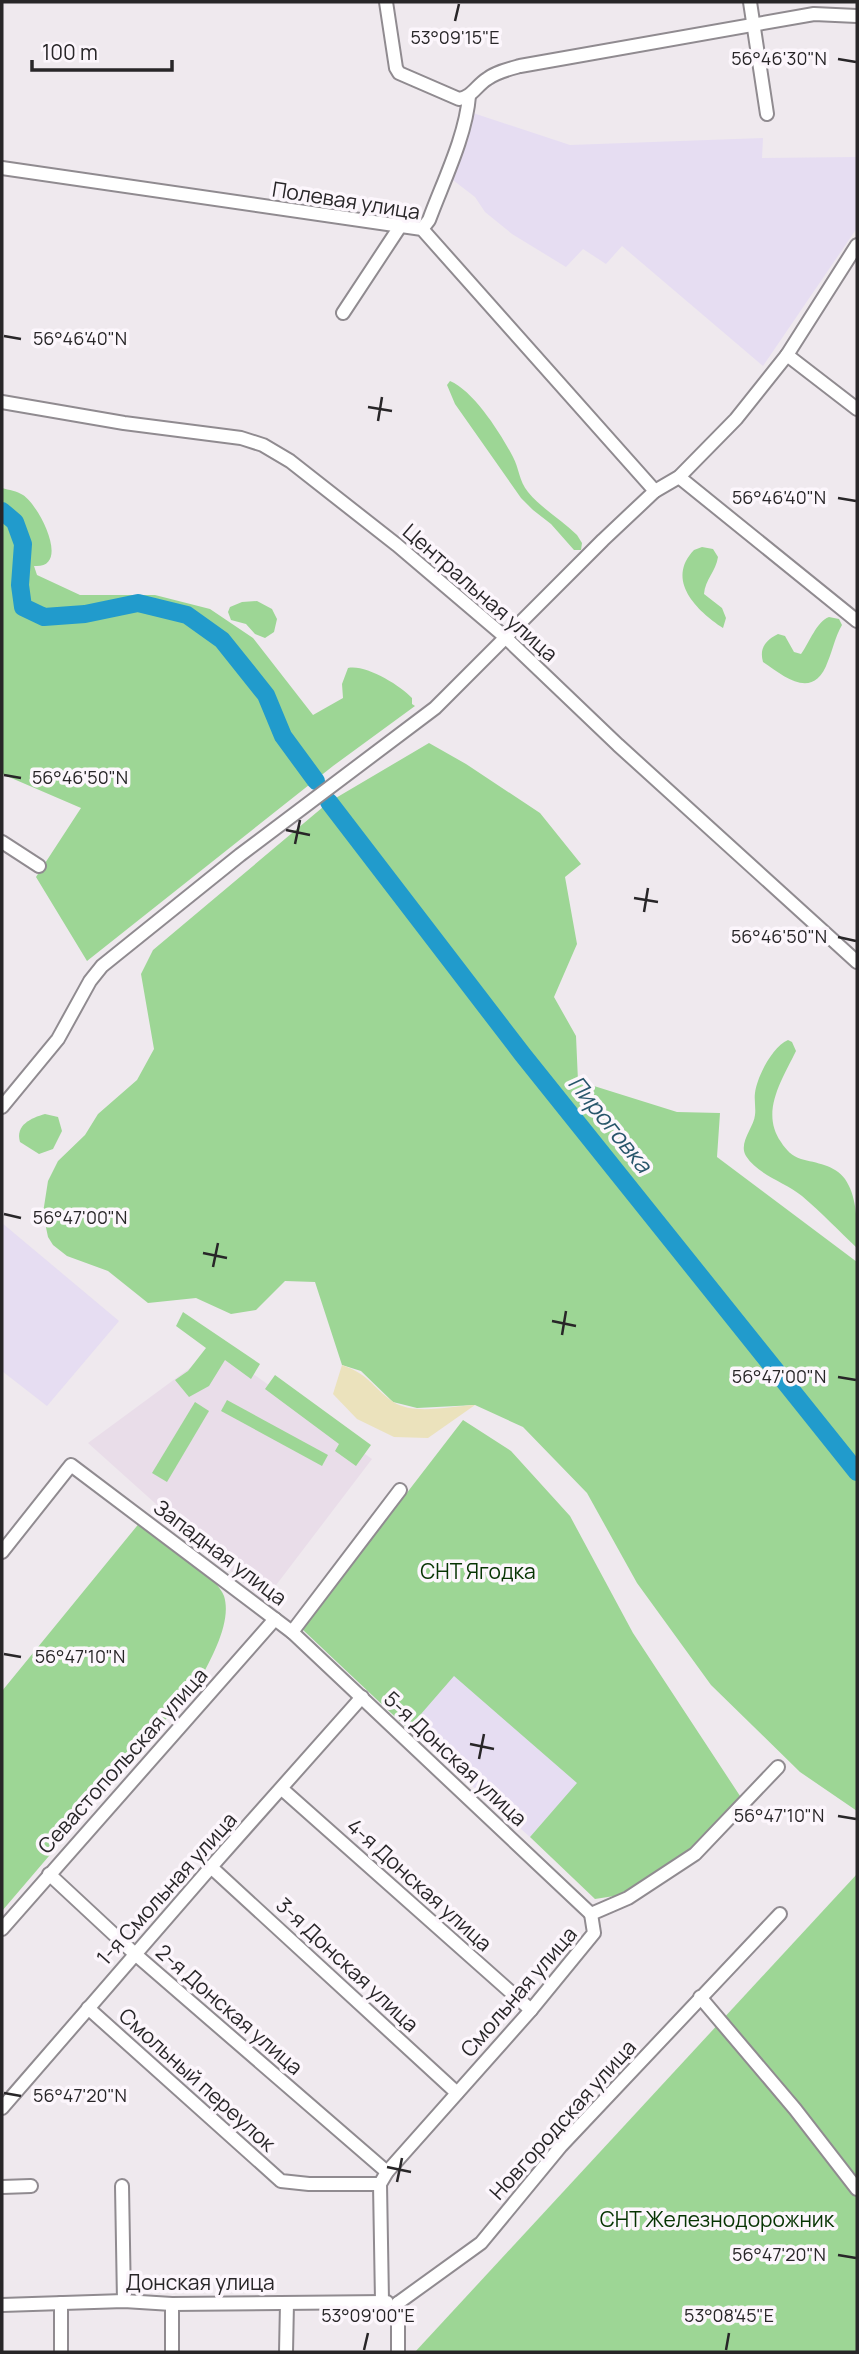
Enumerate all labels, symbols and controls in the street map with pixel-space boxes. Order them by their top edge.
text: 53°09'15"E [410,25,500,49]
scale bar [32,28,172,72]
text: 100 m [42,38,98,66]
text: 56°46'30"N [731,46,827,70]
street label: Полевая улица [270,175,422,226]
text: 56°46'40"N [33,326,127,350]
text: 56°46'40"N [732,485,826,509]
street label: Центральная улица [397,517,564,667]
text: 56°46'50"N [32,765,128,789]
text: 56°46'50"N [731,924,827,948]
water label: Пироговка [562,1068,661,1180]
text: 56°47'00"N [33,1205,127,1229]
text: 56°47'00"N [732,1364,826,1388]
street label: Западная улица [148,1493,293,1611]
park label: СНТ Ягодка [420,1557,536,1585]
text: 56°47'10"N [35,1644,125,1668]
street label: Севастопольская улица [31,1661,213,1859]
street label: 5-я Донская улица [378,1685,533,1832]
text: 56°47'10"N [734,1803,824,1827]
street label: 1-я Смольная улица [90,1806,243,1971]
street label: 4-я Донская улица [341,1812,498,1957]
street label: 3-я Донская улица [270,1891,425,2038]
street label: Смольная улица [454,1920,583,2062]
street label: 2-я Донская улица [150,1938,309,2081]
street label: Смольный переулок [113,2001,282,2158]
street label: Новгородская улица [483,2033,642,2205]
text: 56°47'20"N [33,2083,127,2107]
park label: СНТ Железнодорожник [600,2205,835,2233]
text: 56°47'20"N [732,2242,826,2266]
street label: Донская улица [125,2268,275,2296]
text: 53°09'00"E [321,2303,415,2327]
text: 53°08'45"E [684,2303,774,2327]

